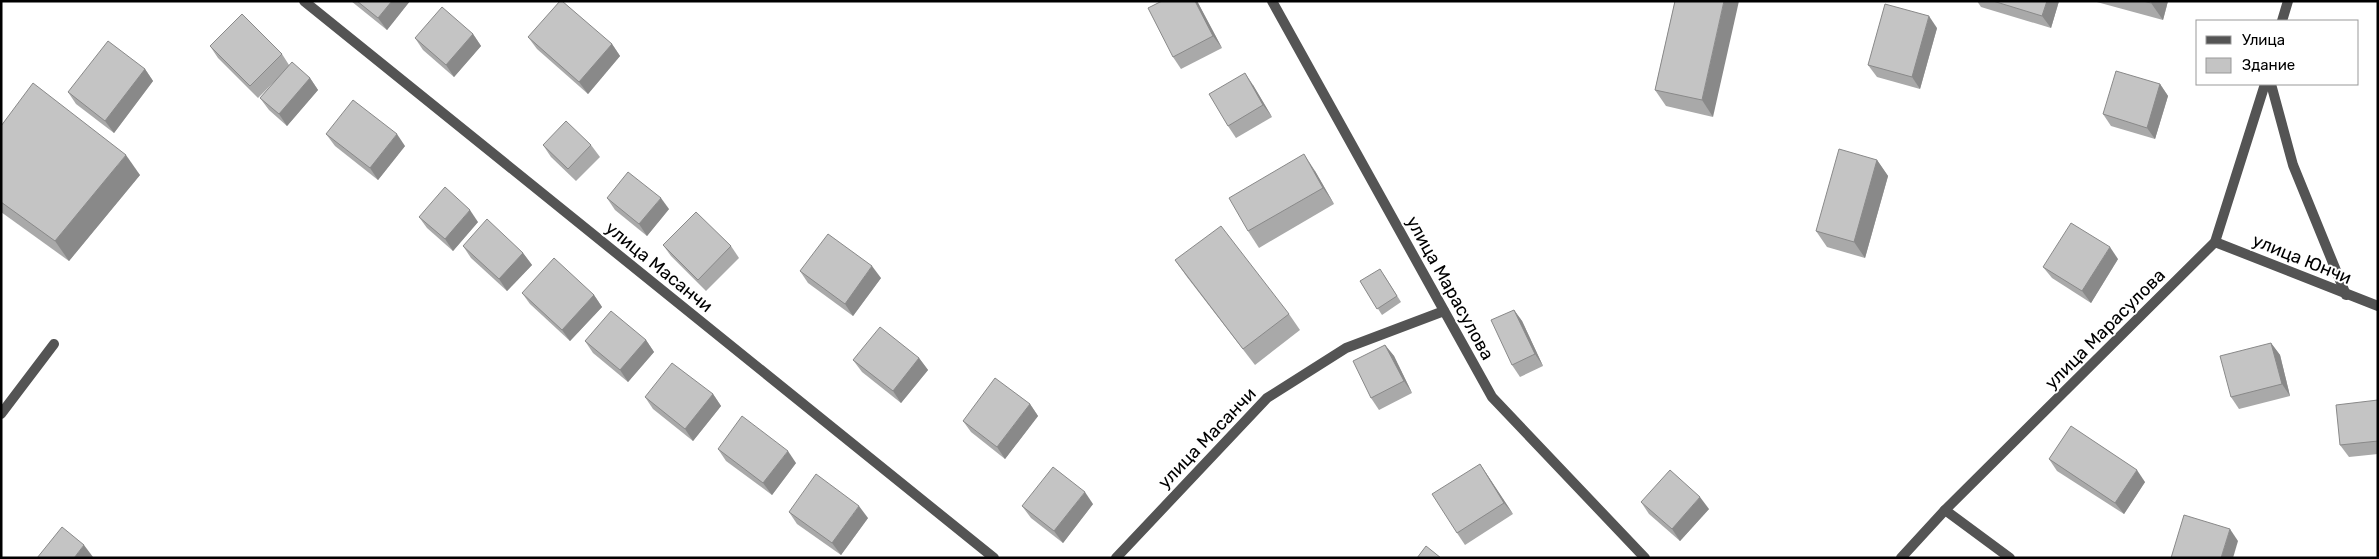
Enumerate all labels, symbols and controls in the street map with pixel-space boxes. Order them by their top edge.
legend [2196,20,2359,85]
text: Улица [2242,31,2285,49]
text: Здание [2242,56,2295,74]
street label: улица Марасулова [1401,212,1499,364]
street label: улица Масанчи [601,217,717,317]
street label: улица Юнчи [2249,229,2355,289]
street label: улица Марасулова [2040,264,2170,394]
street label: улица Масанчи [1153,383,1261,493]

